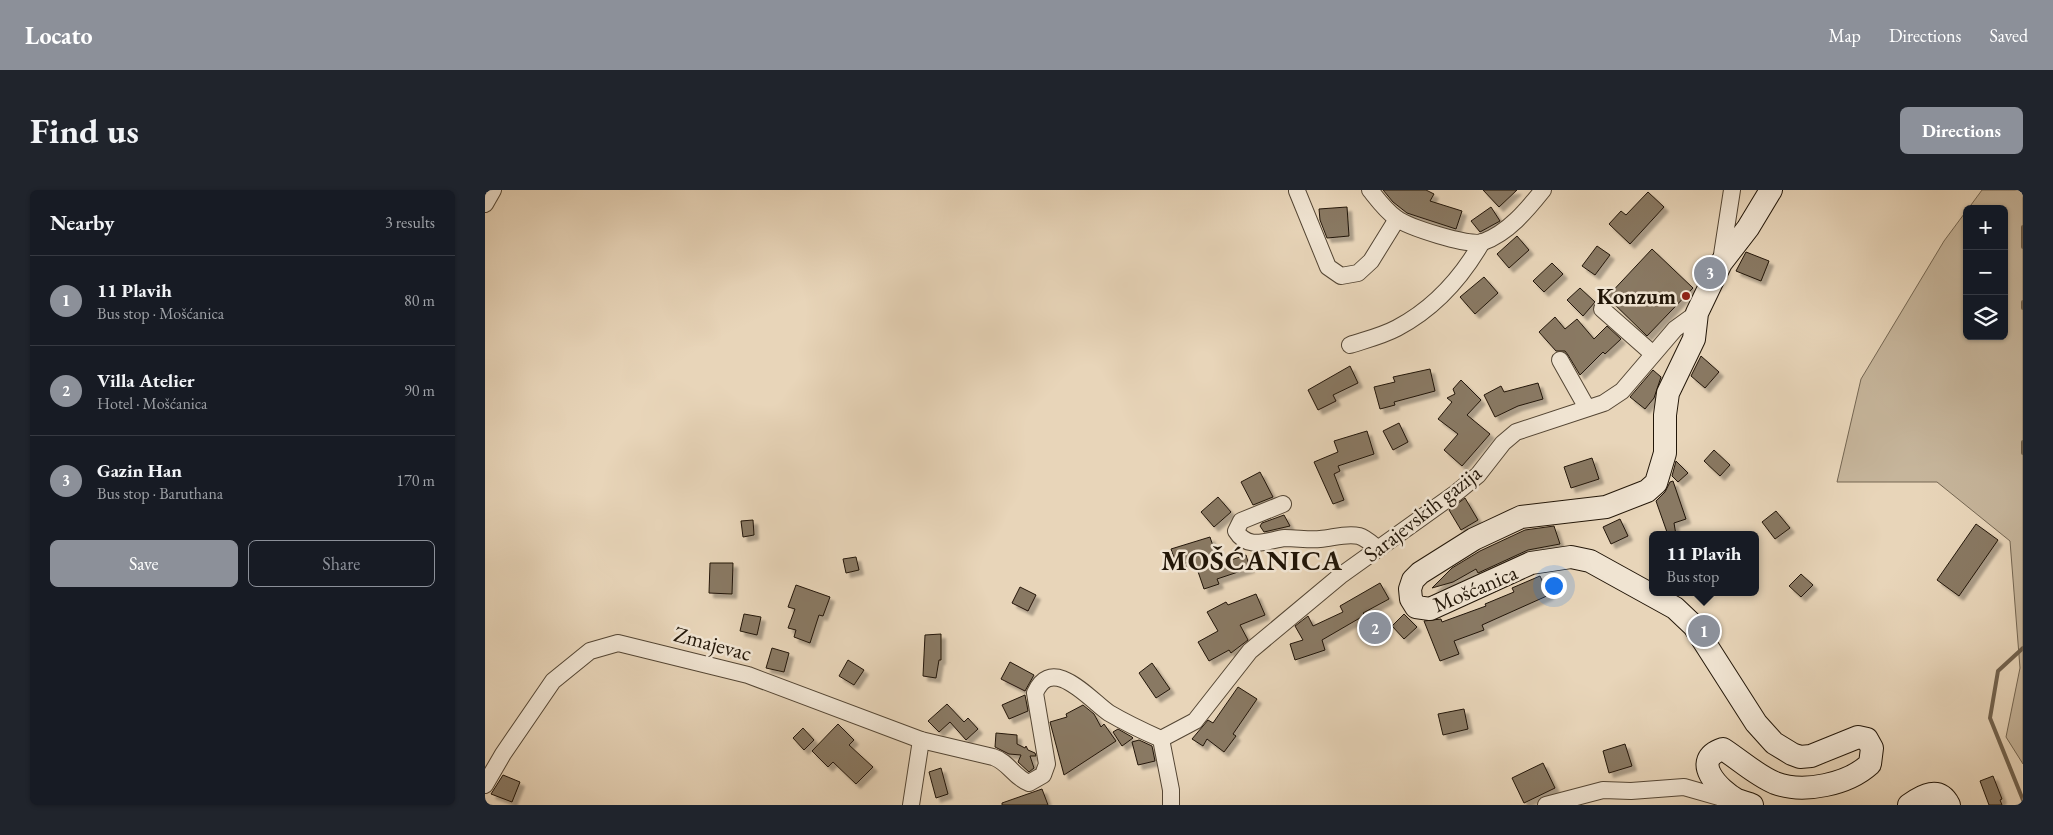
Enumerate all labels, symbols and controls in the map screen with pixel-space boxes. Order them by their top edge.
text: Locato [25,20,93,51]
text: Map [1829,24,1861,47]
text: Directions [1889,24,1961,47]
text: Saved [1989,24,2028,47]
button: Directions [1900,107,2023,154]
text: Find us [30,108,139,153]
map controls [1963,205,2008,340]
button: + [1963,205,2008,250]
text: Nearby [50,209,114,236]
text: 3 results [385,212,435,233]
button: − [1963,250,2008,295]
pin: 3 [1694,254,1726,292]
text: 11 Plavih [97,278,172,303]
place label: Konzum [1597,282,1676,311]
text: 1 [62,290,70,311]
text: 80 m [404,290,435,311]
marker: Konzum [1680,290,1692,302]
button: layers [1963,295,2008,340]
text: Bus stop · Mošćanica [97,303,224,324]
text: Villa Atelier [97,368,195,393]
text: 2 [62,380,70,401]
text: 90 m [404,380,435,401]
text: Hotel · Mošćanica [97,393,207,414]
text: Gazin Han [97,458,182,483]
street label: Sarajevskih gazija [1357,458,1487,569]
text: 3 [62,470,70,491]
text: 170 m [396,470,435,491]
text: Bus stop · Baruthana [97,483,223,504]
popup [1649,531,1759,596]
button: Save [50,540,238,587]
button: Share [248,540,435,587]
text: 11 Plavih [1667,541,1741,566]
district label: MOŠĆANICA [1161,542,1343,578]
street label: Mošćanica [1428,558,1522,619]
text: Bus stop [1667,566,1719,587]
your location [1541,573,1567,599]
pin: 2 [1359,609,1391,647]
pin: 1 [1688,612,1720,650]
street label: Zmajevac [671,619,755,668]

